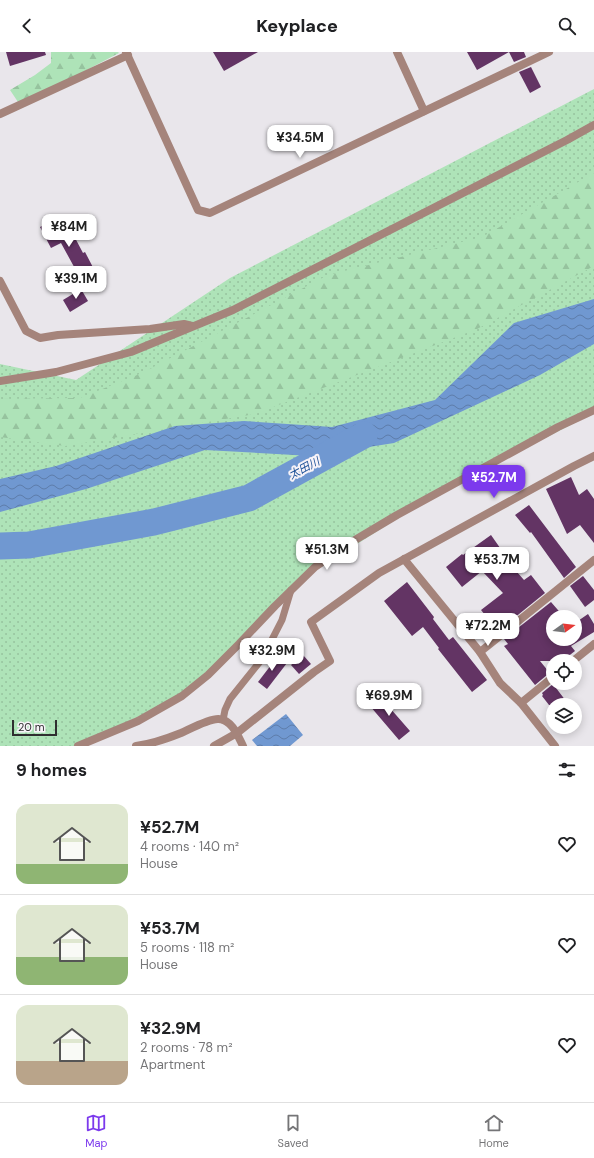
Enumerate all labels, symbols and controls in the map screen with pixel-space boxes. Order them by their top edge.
text: Keyplace [256,14,338,38]
icon: back [16,15,38,37]
icon: search [556,15,578,37]
pin: ¥34.5M [267,125,333,159]
text: ¥34.5M [276,129,324,146]
pin: ¥84M [45,214,93,248]
text: ¥84M [51,218,87,235]
pin: ¥39.1M [43,266,109,300]
text: ¥39.1M [55,270,97,287]
water label: 太田川 [286,454,323,482]
pin: ¥52.7M [461,465,527,499]
text: ¥52.7M [471,469,517,486]
pin: ¥51.3M [294,537,360,571]
text: ¥51.3M [305,541,349,558]
pin: ¥53.7M [464,547,530,581]
text: ¥53.7M [474,551,520,568]
north arrow [546,610,582,646]
map controls [546,610,582,734]
pin: ¥72.2M [455,613,521,647]
text: ¥72.2M [465,617,511,634]
pin: ¥32.9M [239,638,305,672]
text: ¥32.9M [249,642,295,659]
button: locate [546,654,582,690]
pin: ¥69.9M [356,683,422,717]
text: ¥69.9M [366,687,412,704]
button: layers [546,698,582,734]
scale bar [12,718,57,737]
text: 20 m [18,720,44,734]
text: 9 homes [16,759,87,781]
icon: filters [556,759,578,781]
text: ¥52.7M [140,816,199,838]
icon: home [48,820,96,868]
icon: heart [556,833,578,855]
text: 4 rooms · 140 m² [140,838,239,855]
text: House [140,855,178,872]
text: ¥53.7M [140,917,200,939]
icon: home [48,921,96,969]
icon: heart [556,934,578,956]
text: 5 rooms · 118 m² [140,939,234,956]
text: House [140,956,178,973]
text: ¥32.9M [140,1017,201,1039]
icon: home [48,1021,96,1069]
icon: heart [556,1034,578,1056]
text: 2 rooms · 78 m² [140,1039,232,1056]
text: Apartment [140,1056,205,1073]
tab: Map [85,1112,107,1150]
tab: Saved [278,1112,308,1150]
tab: Home [479,1112,509,1150]

